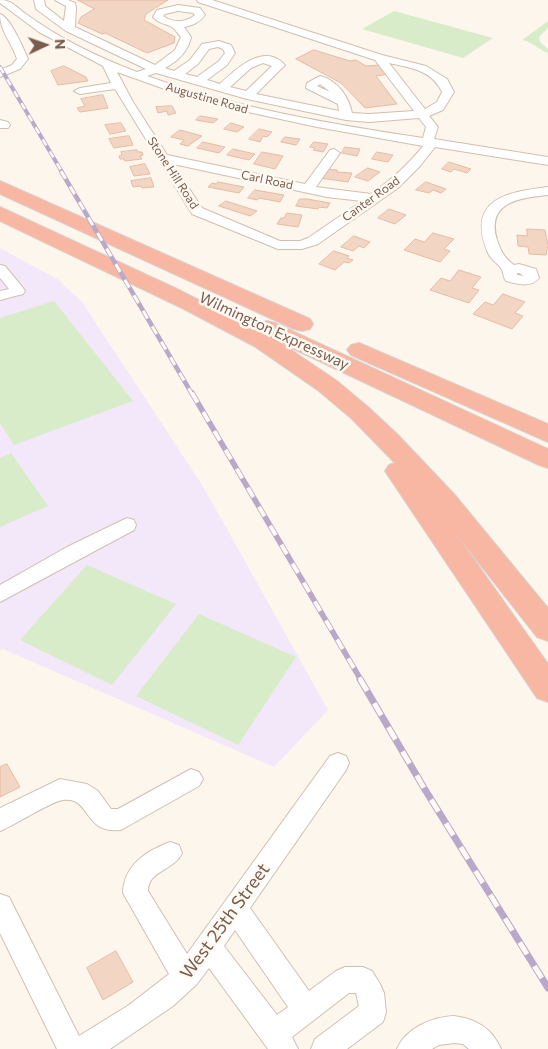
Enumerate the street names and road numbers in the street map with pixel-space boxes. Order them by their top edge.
street label: Augustine Road [164,79,250,117]
street label: Stone Hill Road [144,134,202,212]
street label: Carl Road [240,167,294,193]
street label: Canter Road [339,173,403,225]
street label: Wilmington Expressway [196,288,352,374]
street label: West 25th Street [176,859,274,983]

